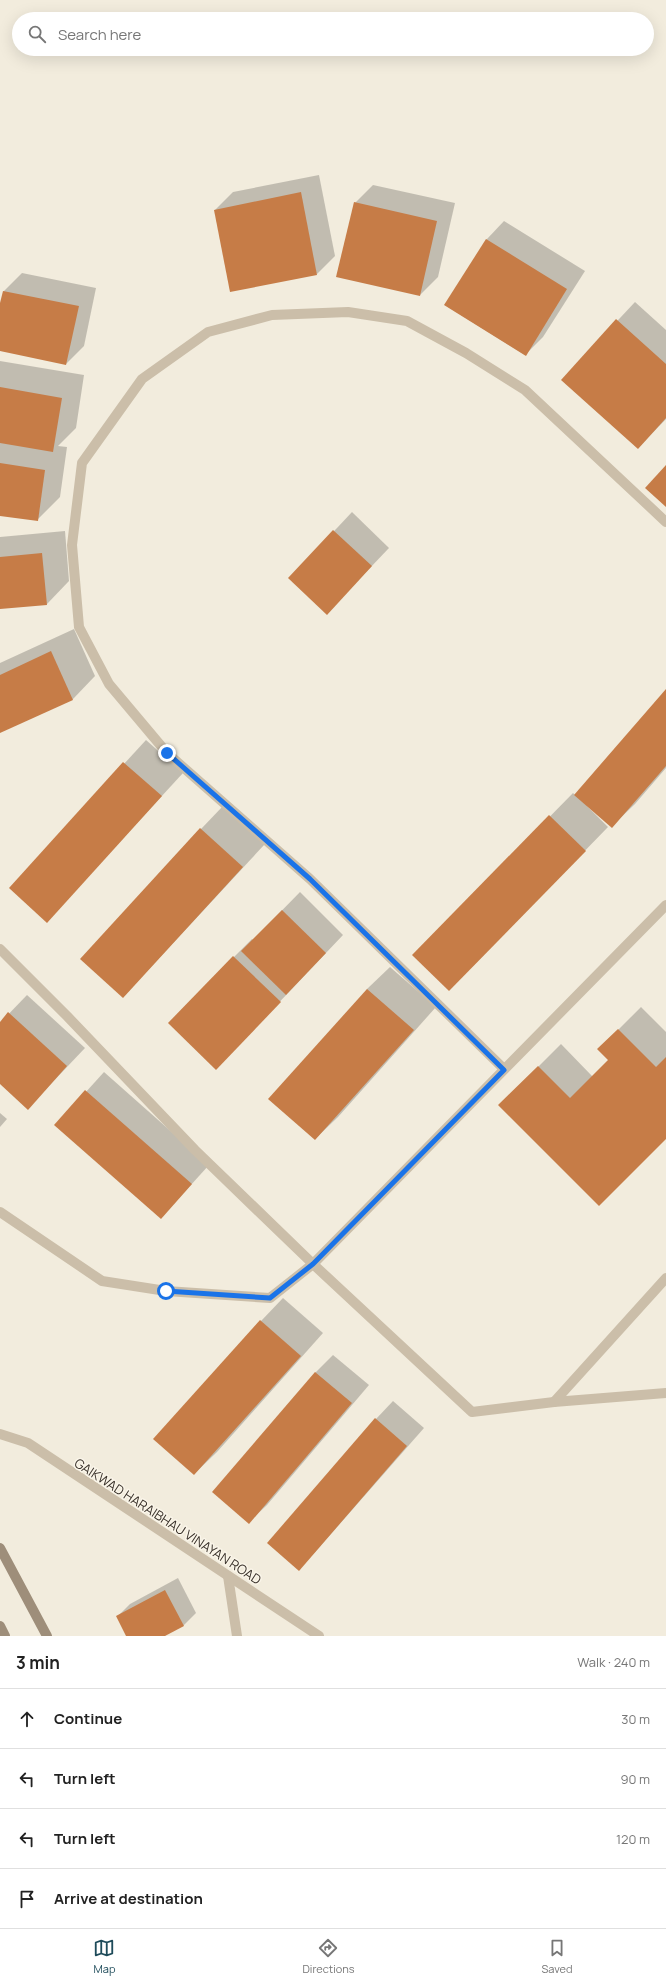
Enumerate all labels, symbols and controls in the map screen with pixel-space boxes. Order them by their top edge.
search box [12,12,654,56]
icon: search [26,23,48,45]
text: Search here [58,24,141,45]
route end [158,744,176,762]
route start [157,1282,175,1300]
street label: GAIKWAD HARAIBHAU VINAYAN ROAD [71,1454,265,1588]
text: 3 min [16,1651,60,1674]
text: Walk · 240 m [577,1653,650,1671]
icon: ahead [16,1708,38,1730]
text: Continue [54,1708,122,1729]
text: 30 m [621,1710,650,1728]
icon: left [16,1768,38,1790]
text: Turn left [54,1768,116,1789]
text: 90 m [620,1770,650,1788]
icon: left [16,1828,38,1850]
text: Turn left [54,1828,116,1849]
text: 120 m [616,1830,650,1848]
icon: arrive [16,1888,38,1910]
text: Arrive at destination [54,1888,203,1909]
tab: Map [93,1937,115,1976]
tab: Directions [302,1937,355,1976]
tab: Saved [542,1937,573,1976]

